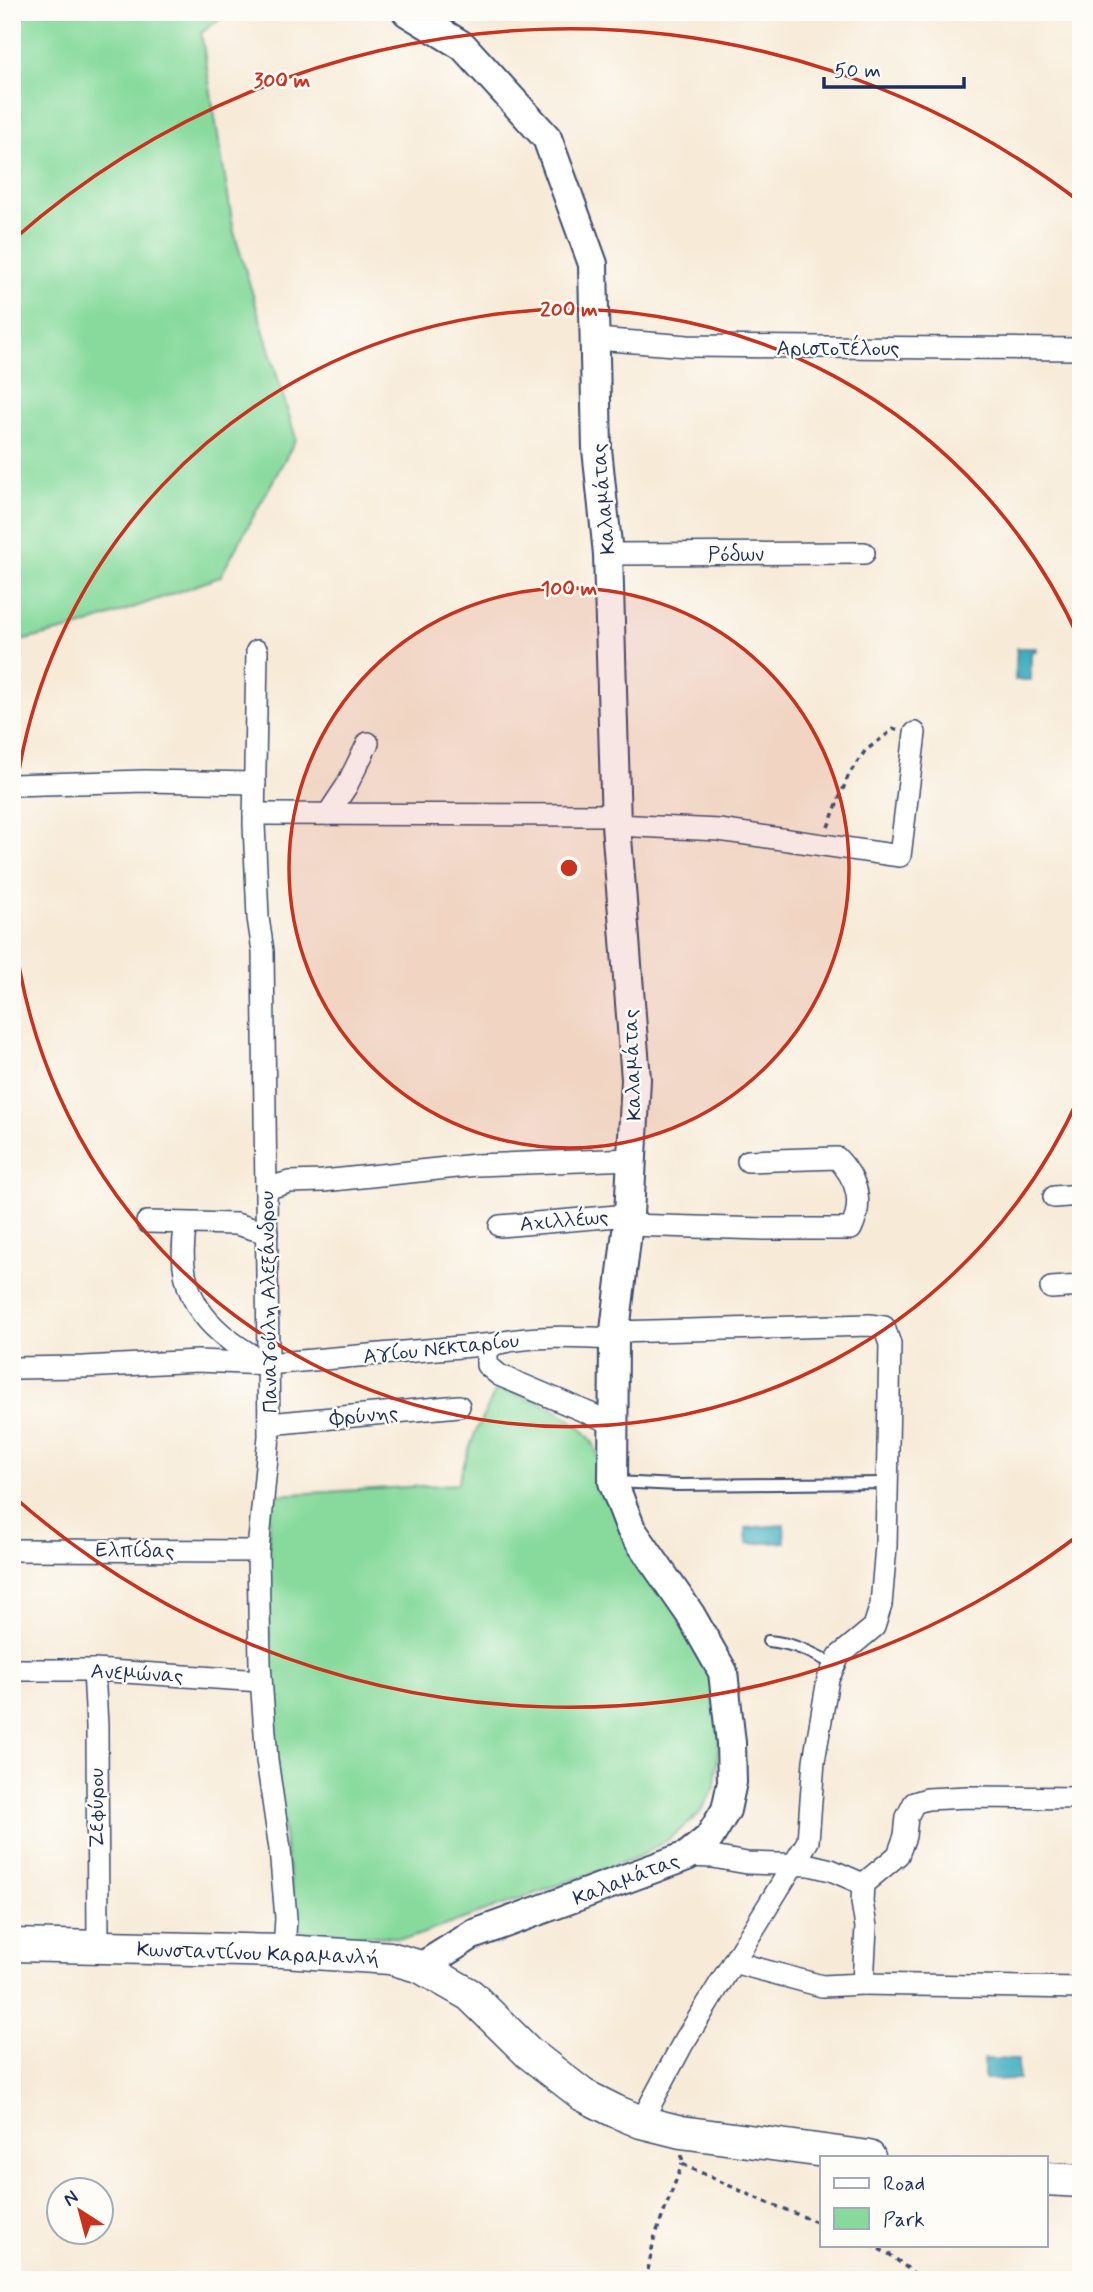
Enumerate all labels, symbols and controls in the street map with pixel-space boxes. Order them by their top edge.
scale bar [824,46,964,90]
text: 50 m [834,57,881,85]
text: 300 m [254,67,311,95]
text: 200 m [540,296,598,324]
street label: Αριστοτέλους [776,334,900,363]
street label: Καλαμάτας [585,442,623,556]
street label: Ρόδων [708,541,764,569]
text: 100 m [541,575,597,603]
centre of rings [557,856,581,880]
street label: Καλαμάτας [617,1009,649,1121]
street label: Παναγούλη Αλεξάνδρου [253,1191,285,1413]
street label: Αχιλλέως [518,1202,610,1239]
street label: Αγίου Νεκταρίου [362,1327,521,1371]
street label: Φρύνης [328,1399,399,1433]
street label: Ελπίδας [95,1536,175,1566]
street label: Ανεμώνας [90,1658,184,1690]
street label: Ζεφύρου [83,1768,111,1848]
street label: Καλαμάτας [569,1847,684,1913]
street label: Κωνσταντίνου Καραμανλή [136,1936,380,1972]
legend [820,2156,1048,2246]
text: Road [883,2170,925,2198]
north arrow [46,2176,116,2246]
text: N [58,2185,83,2212]
text: Park [883,2206,925,2234]

